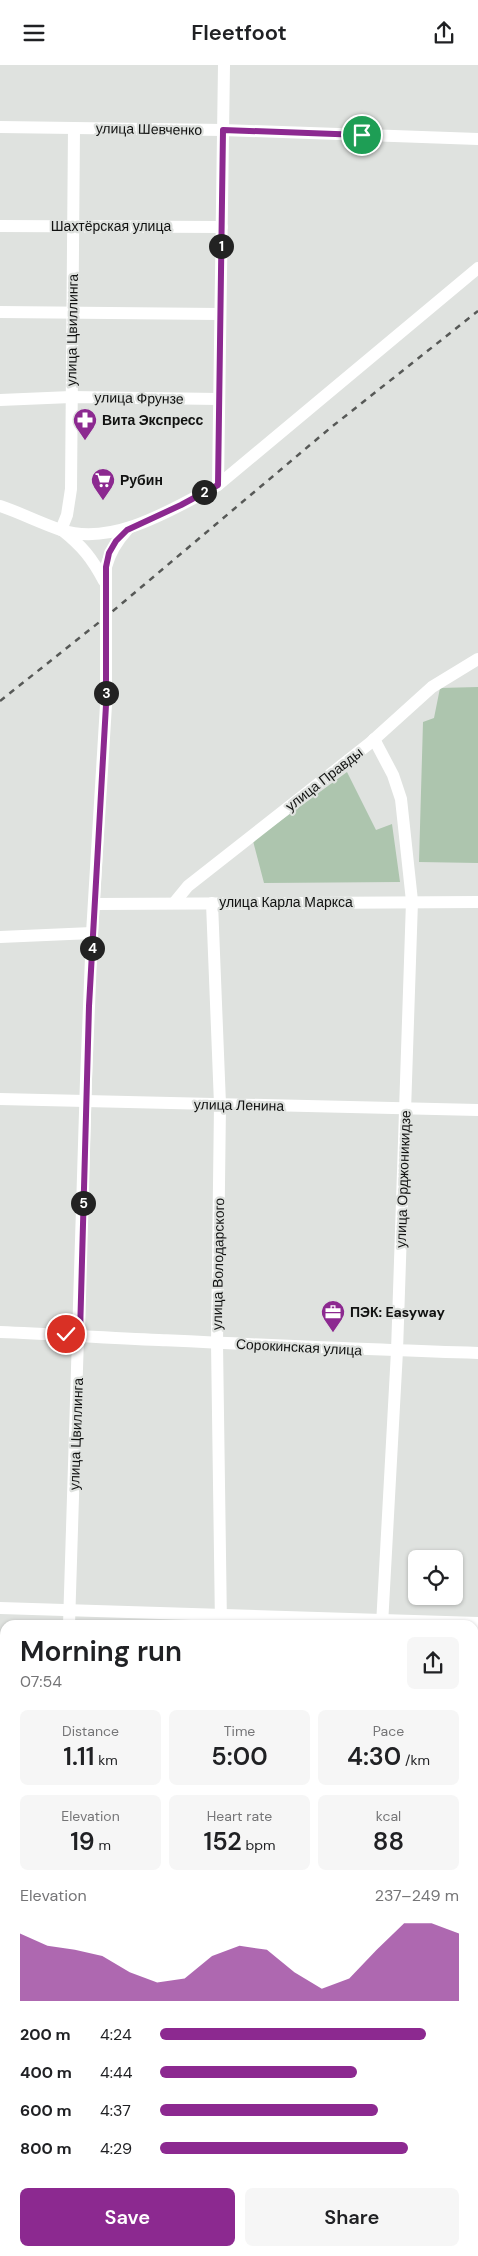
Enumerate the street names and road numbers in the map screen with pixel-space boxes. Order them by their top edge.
street label: улица Шевченко [96,119,203,139]
street label: Шахтёрская улица [51,217,171,235]
street label: улица Цвиллинга [62,273,82,386]
street label: улица Фрунзе [94,388,184,408]
street label: улица Правды [282,743,366,815]
street label: улица Карла Маркса [219,893,353,911]
street label: улица Ленина [194,1095,284,1115]
street label: улица Орджоникидзе [392,1110,414,1248]
street label: улица Володарского [208,1198,228,1330]
street label: Сорокинская улица [236,1335,363,1359]
street label: улица Цвиллинга [65,1377,87,1490]

